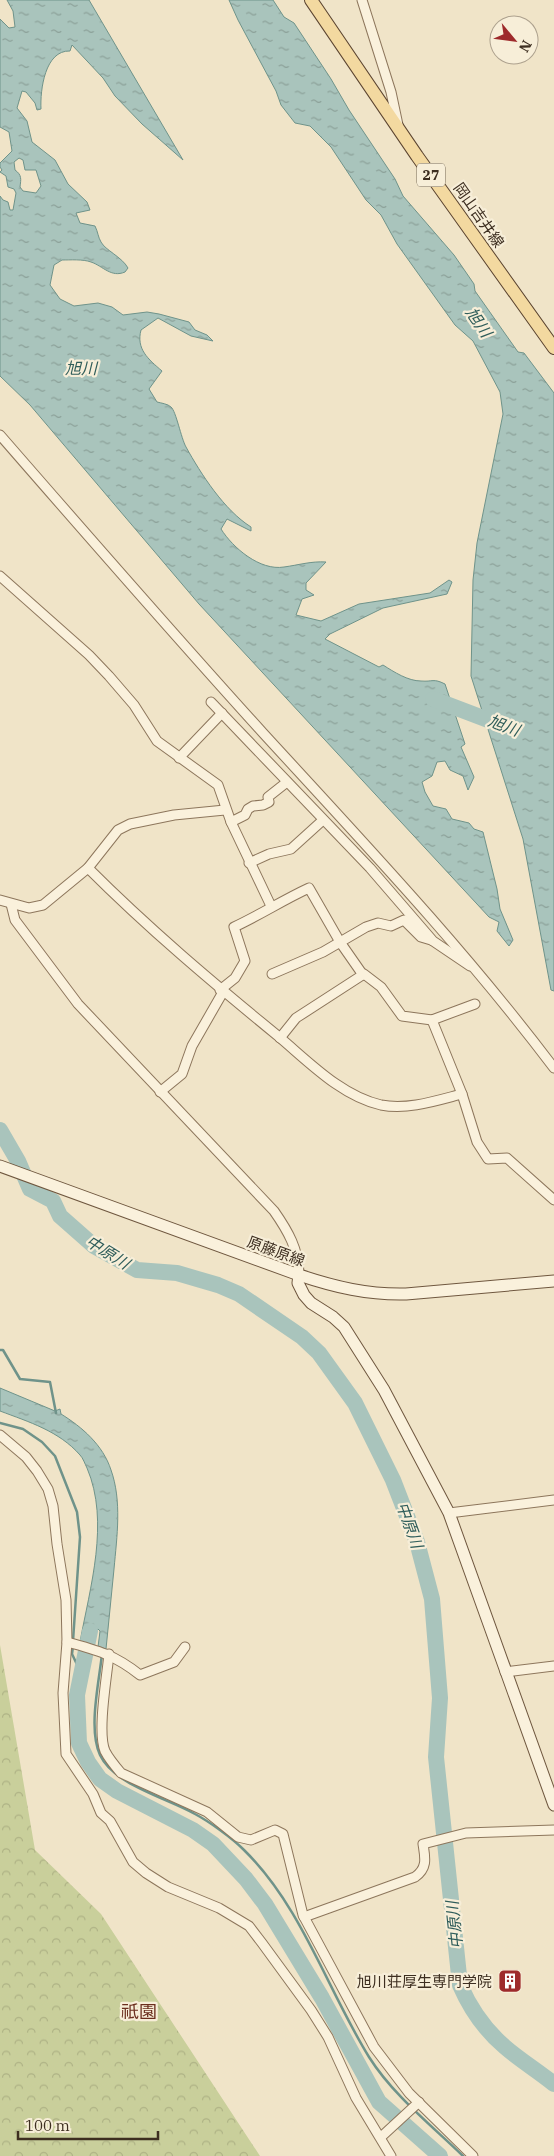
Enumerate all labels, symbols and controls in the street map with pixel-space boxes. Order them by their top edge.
north arrow [489,15,539,65]
text: N [515,37,536,56]
road number: 27 [417,164,445,186]
street label: 岡山吉井線 [450,179,508,251]
water label: 旭川 [462,303,498,342]
water label: 旭川 [65,358,99,378]
water label: 旭川 [486,710,524,741]
water label: 中原川 [82,1231,135,1274]
street label: 原藤原線 [245,1232,307,1270]
water label: 中原川 [392,1499,428,1553]
water label: 中原川 [441,1898,466,1950]
building icon: 旭川荘厚生専門学院 [497,1968,523,1994]
place label: 旭川荘厚生専門学院 [357,1972,492,1991]
district label: 祇園 [121,2000,157,2023]
scale bar [18,2108,158,2140]
text: 100 m [25,2116,70,2135]

